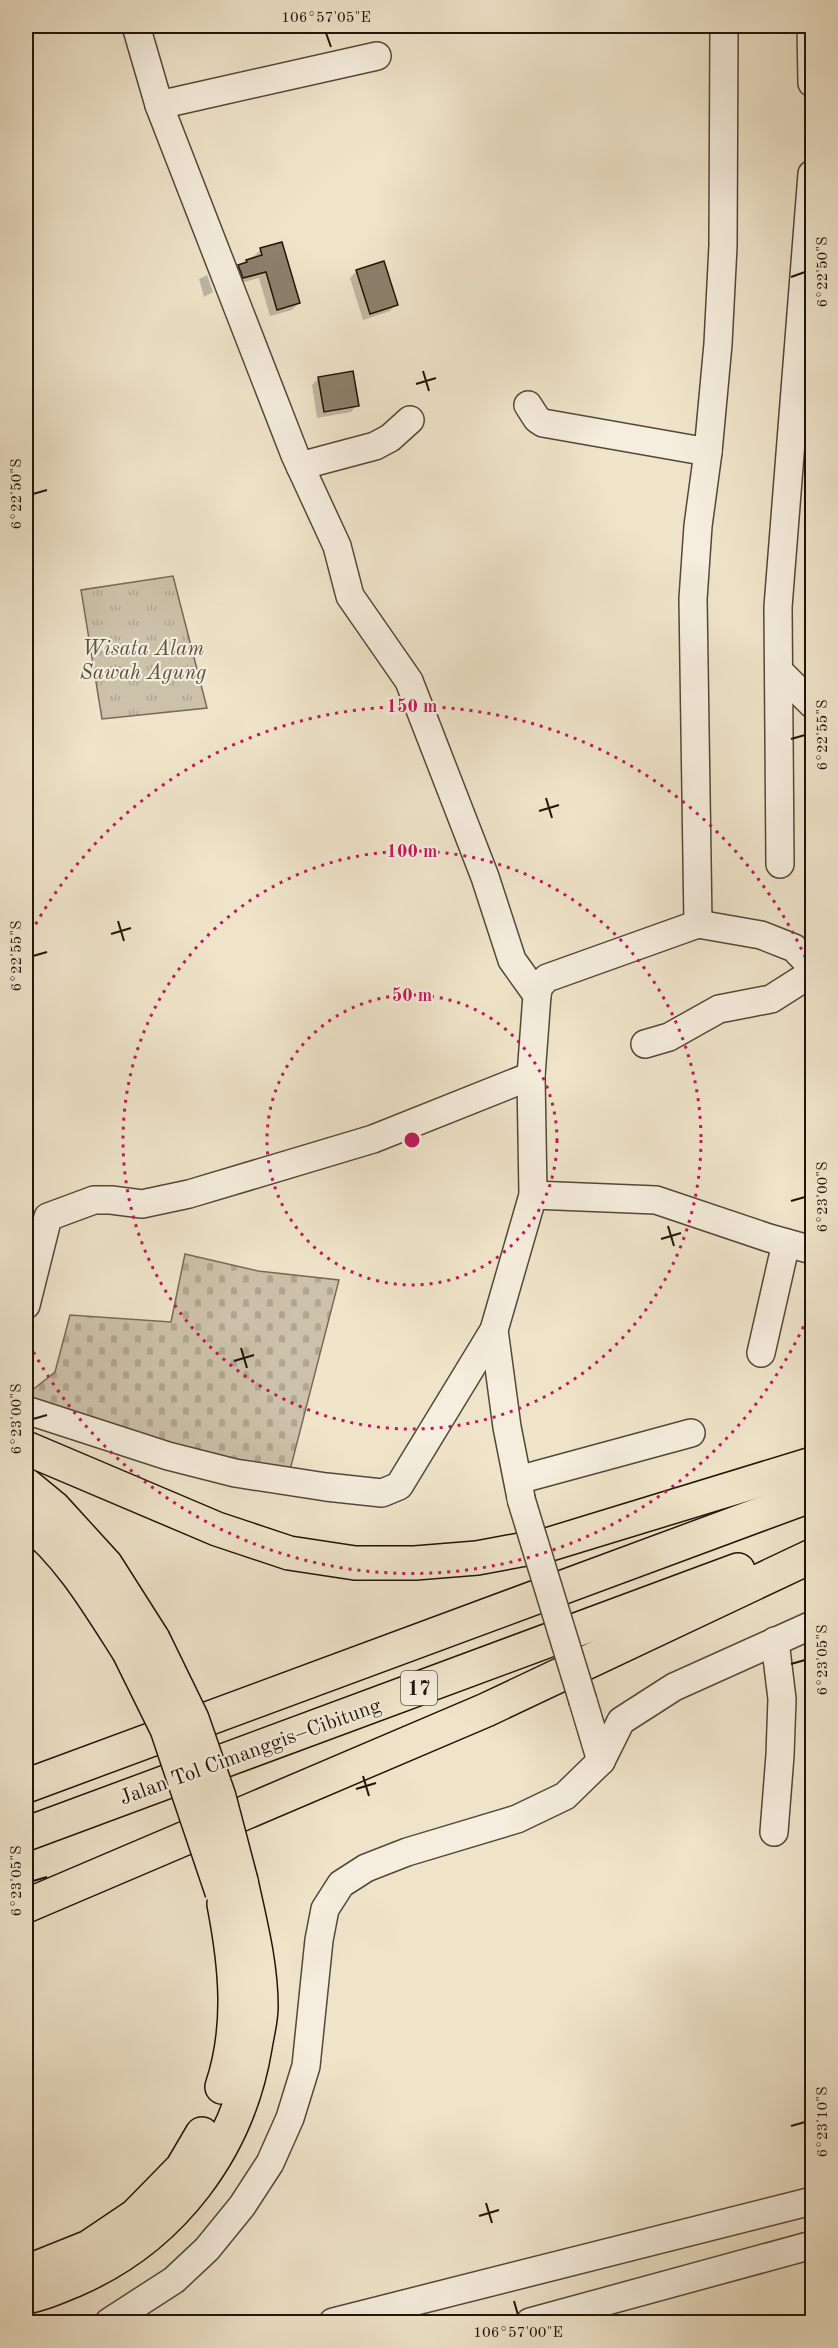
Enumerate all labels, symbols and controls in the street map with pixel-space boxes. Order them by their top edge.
text: 106°57'05"E [281,11,371,26]
text: 6°22'50"S [816,236,831,308]
text: 6°22'50"S [10,458,25,530]
park label: Wisata Alam Sawah Agung [80,639,206,684]
text: 150 m [387,698,437,716]
text: 6°22'55"S [816,699,831,771]
text: 100 m [387,843,437,861]
text: 6°22'55"S [10,920,25,992]
text: 50 m [392,987,432,1005]
centre of rings [402,1130,422,1150]
text: 6°23'00"S [816,1161,831,1233]
text: 6°23'00"S [10,1383,25,1455]
text: 6°23'05"S [816,1624,831,1696]
road number: 17 [401,1671,437,1705]
street label: Jalan Tol Cimanggis–Cibitung [117,1695,385,1810]
text: 6°23'05"S [10,1845,25,1917]
text: 6°23'10"S [816,2086,831,2158]
text: 106°57'00"E [473,2326,563,2341]

